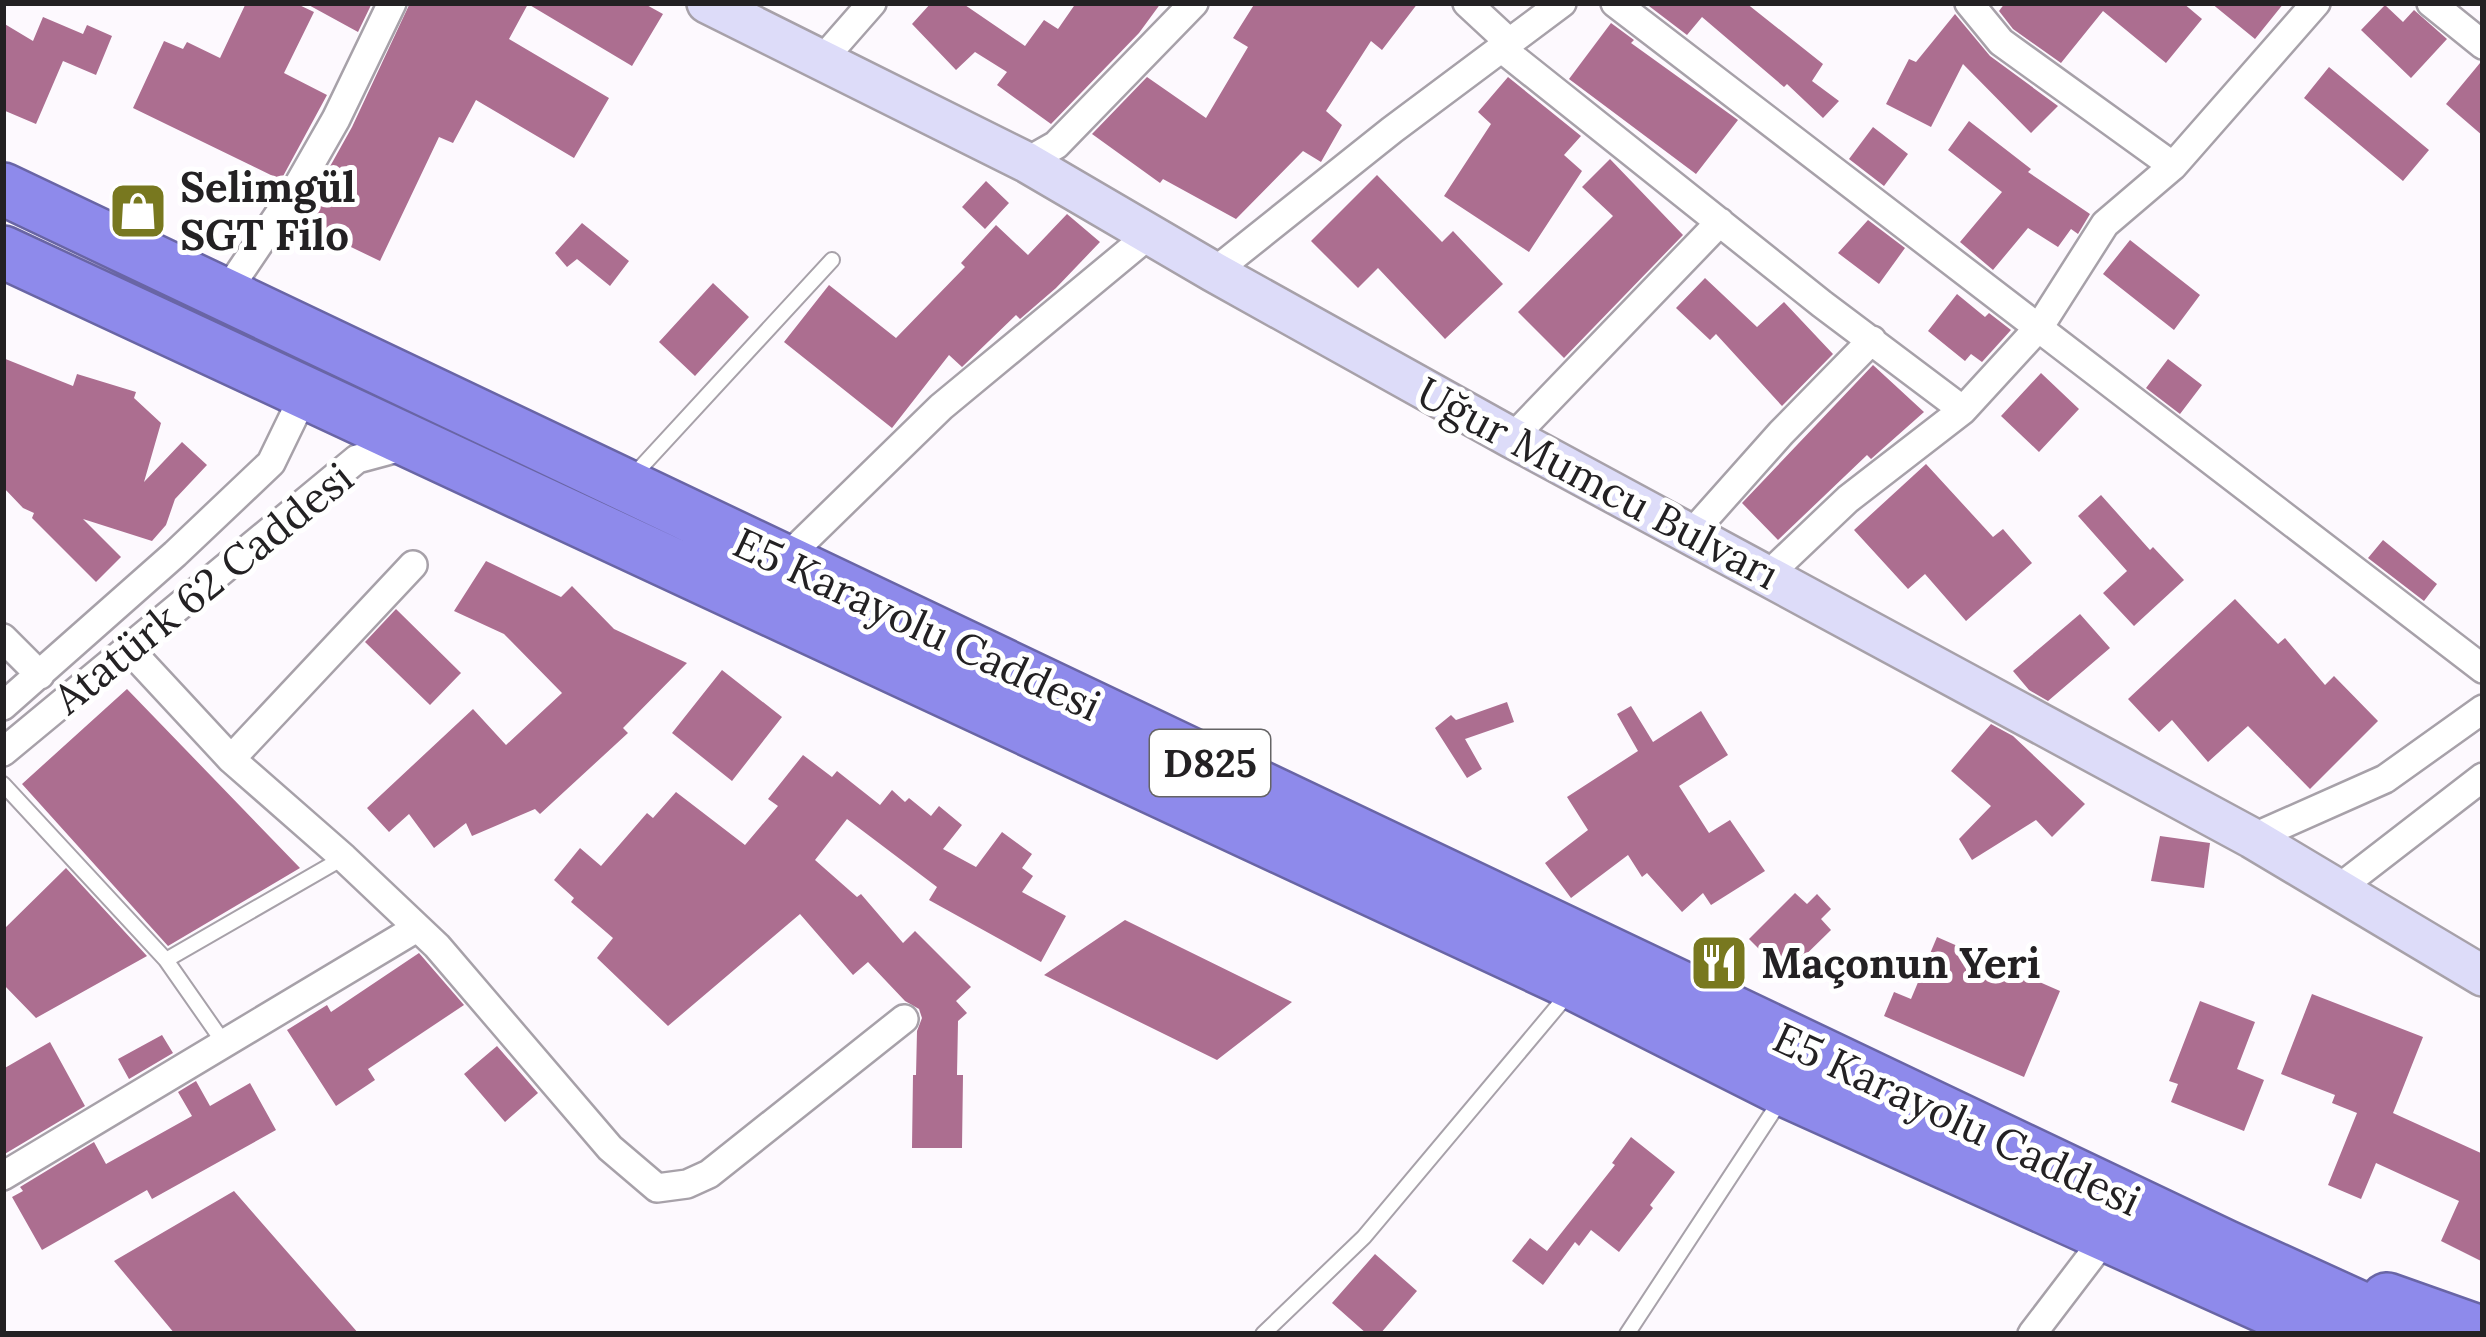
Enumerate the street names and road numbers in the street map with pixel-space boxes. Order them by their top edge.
street label: Uğur Mumcu Bulvarı [1408,365,1788,601]
street label: Atatürk 62 Caddesi [42,451,364,726]
street label: E5 Karayolu Caddesi [725,515,1109,733]
road number: D825 [1150,730,1270,796]
street label: E5 Karayolu Caddesi [1765,1010,2149,1228]

